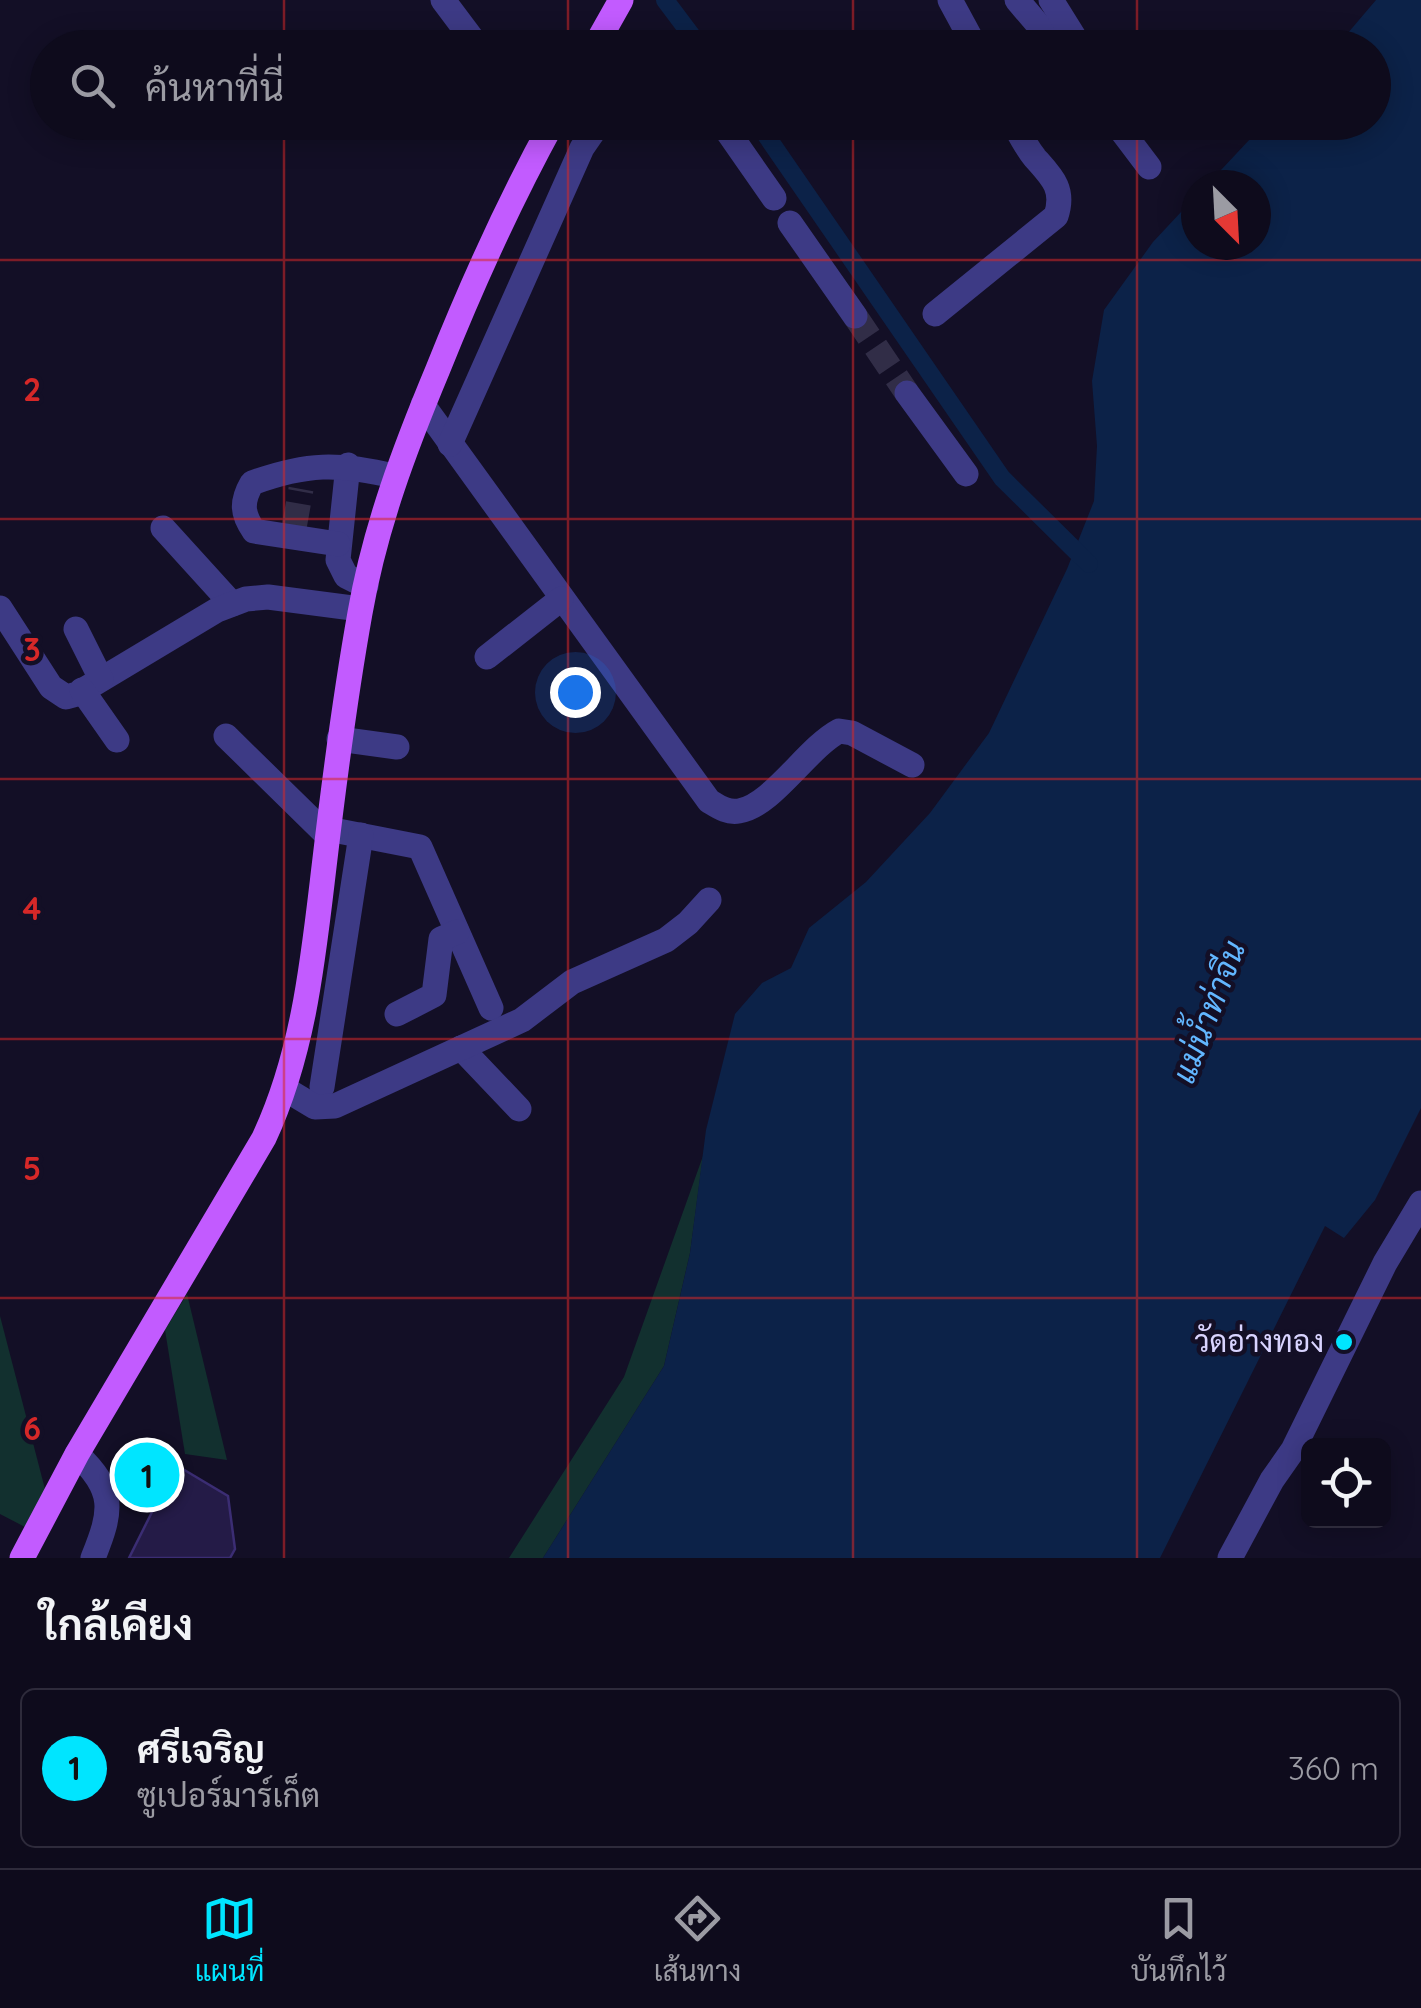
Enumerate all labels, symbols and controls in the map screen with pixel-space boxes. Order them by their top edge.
search box [30,30,1391,140]
icon: search [65,58,120,113]
text: ค้นหาที่นี่ [145,63,284,111]
north arrow [1181,170,1271,260]
text: 2 [23,369,41,409]
text: 3 [23,629,41,669]
your location [550,667,601,718]
text: 4 [23,888,42,928]
water label: แม่น้ำท่าจีน [1155,932,1253,1088]
text: 5 [23,1148,41,1188]
place label: วัดอ่างทอง [1194,1322,1324,1360]
marker: วัดอ่างทอง [1333,1331,1355,1353]
text: 6 [23,1408,41,1448]
pin: 1 [114,1438,180,1512]
map controls [1301,1438,1391,1528]
button: locate [1301,1438,1391,1528]
text: ใกล้เคียง [40,1598,193,1651]
text: ศรีเจริญ [137,1725,265,1773]
text: 1 [68,1748,81,1788]
text: 360 m [1288,1748,1379,1788]
text: ซูเปอร์มาร์เก็ต [137,1775,320,1815]
tab: แผนที่ [195,1891,265,1988]
tab: เส้นทาง [654,1891,741,1988]
tab: บันทึกไว้ [1131,1891,1226,1988]

